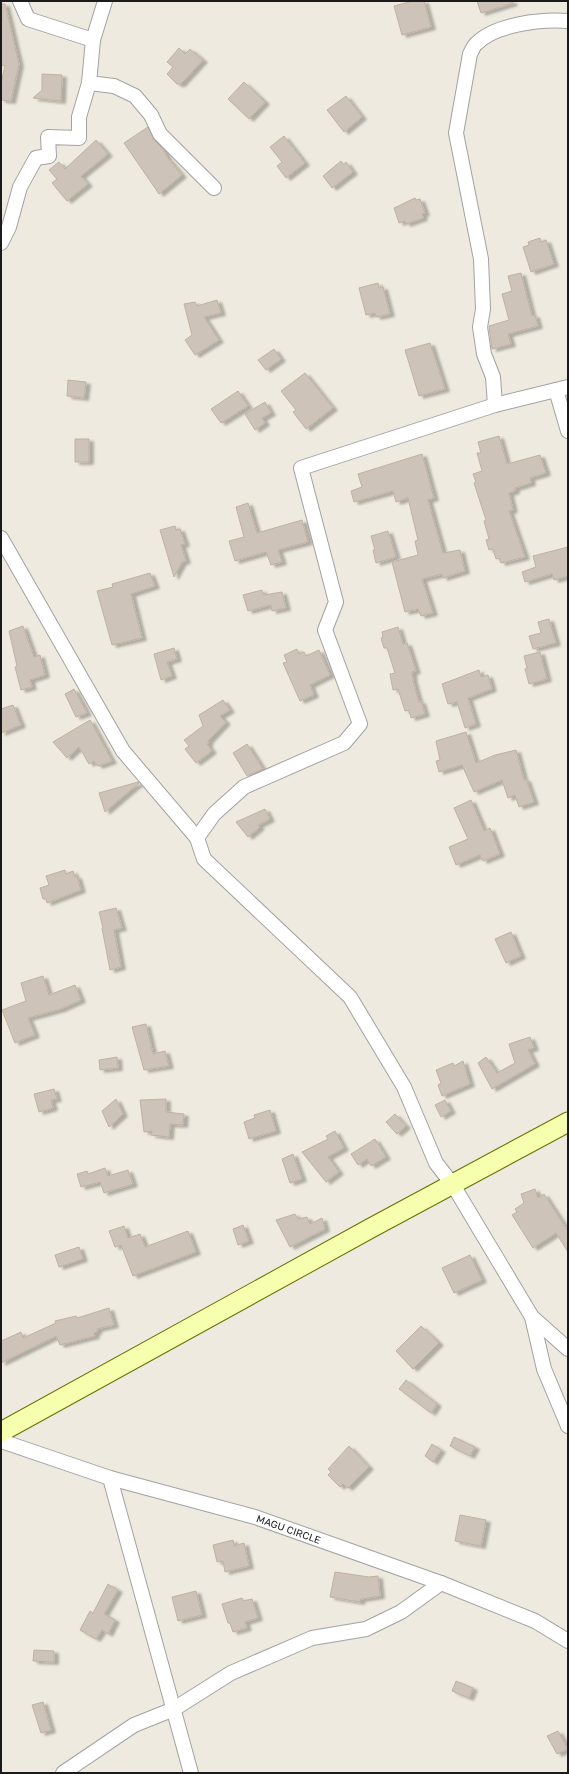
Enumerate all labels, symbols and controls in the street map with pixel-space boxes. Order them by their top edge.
street label: MAGU CIRCLE [255,1512,322,1546]

